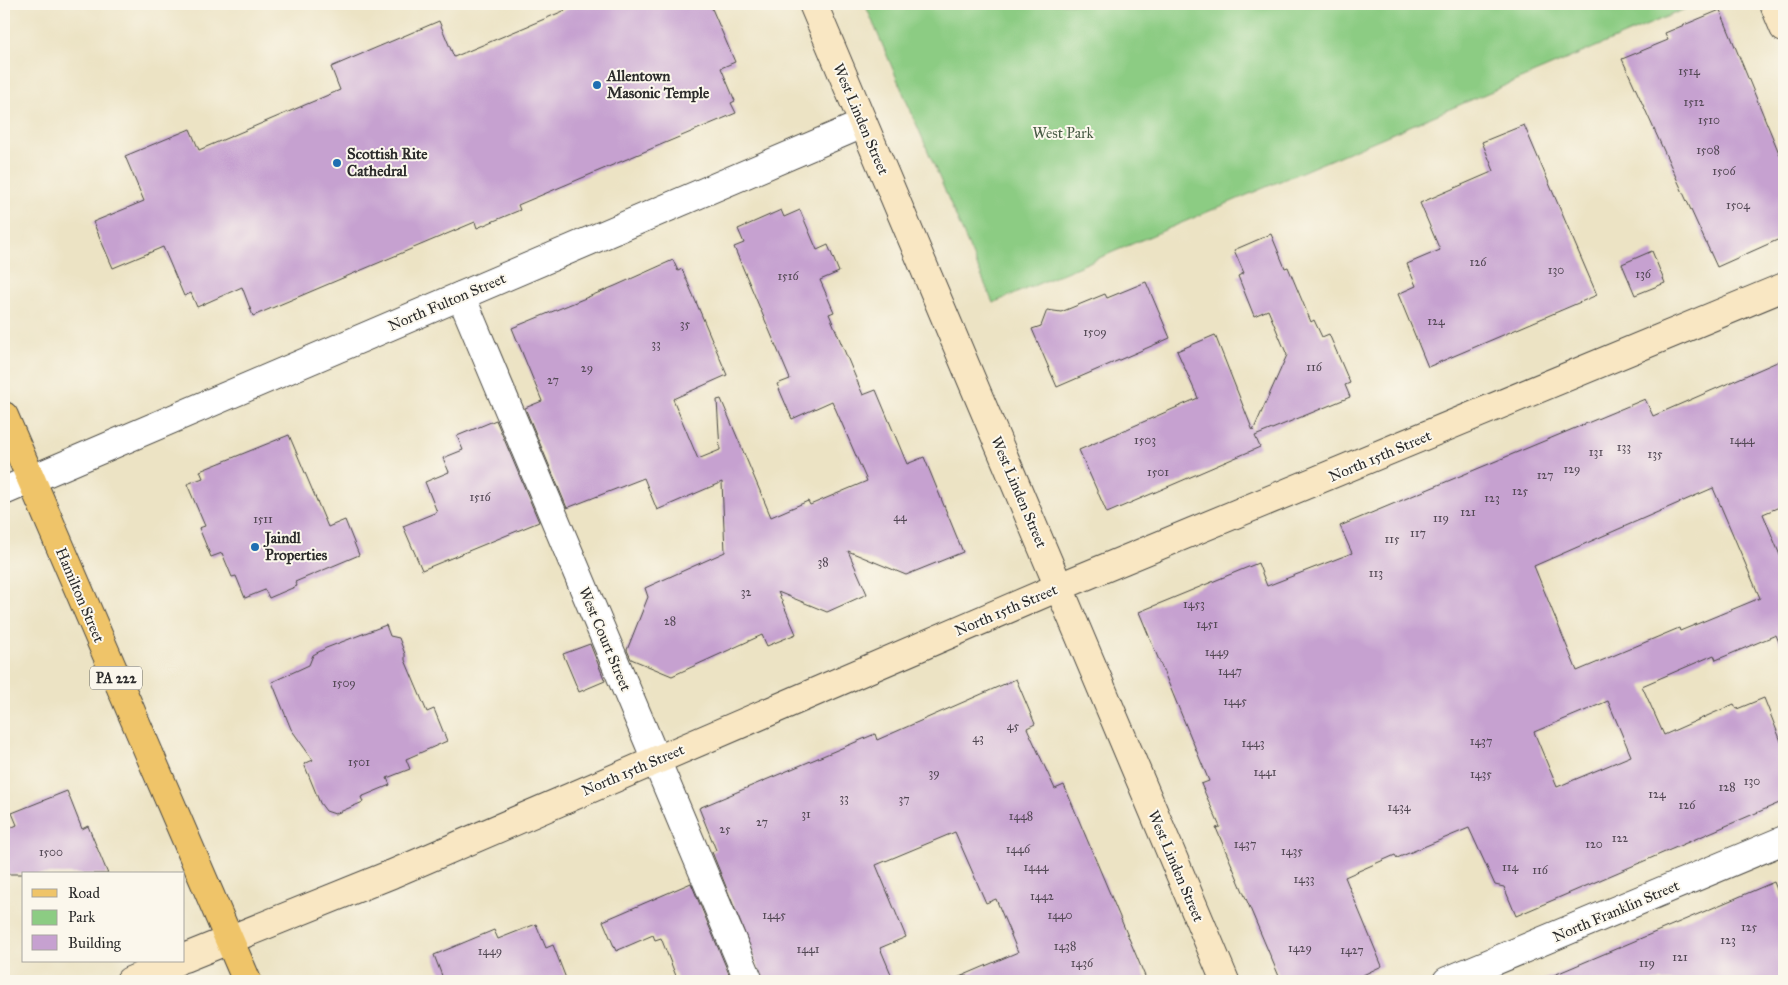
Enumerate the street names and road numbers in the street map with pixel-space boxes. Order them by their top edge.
street label: West Linden Street [829,60,893,178]
street label: North Fulton Street [386,269,509,335]
street label: North 15th Street [1326,426,1435,486]
street label: West Linden Street [987,433,1051,551]
street label: Hamilton Street [52,545,108,646]
street label: North 15th Street [952,580,1061,640]
street label: West Court Street [575,584,635,694]
road number: PA 222 [90,666,142,690]
street label: North 15th Street [579,740,688,800]
street label: West Linden Street [1144,807,1208,925]
street label: North Franklin Street [1550,876,1683,946]

